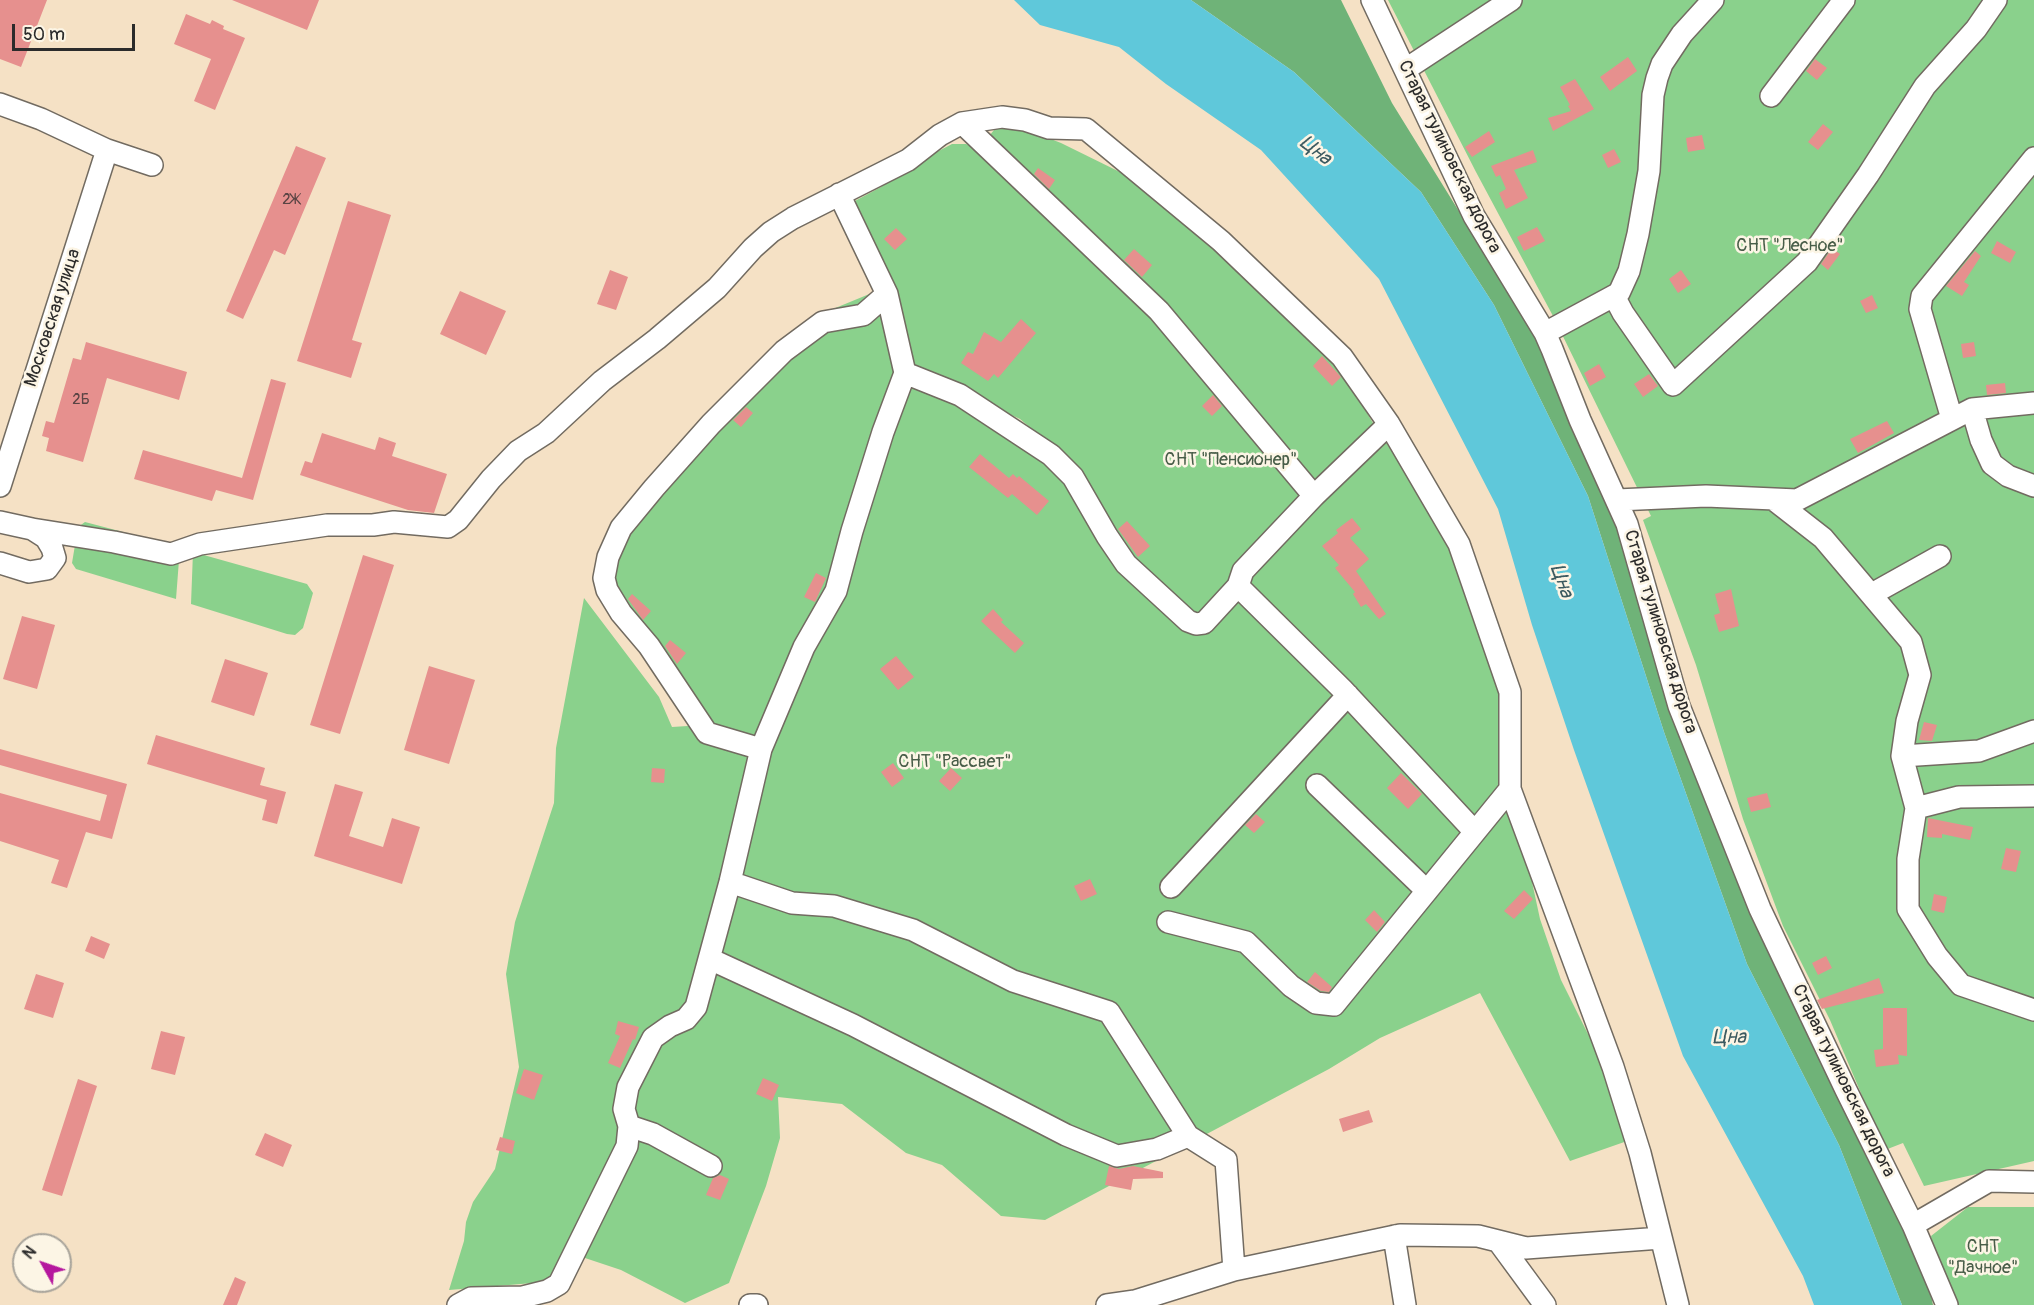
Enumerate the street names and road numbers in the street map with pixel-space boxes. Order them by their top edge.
street label: Старая тулиновская дорога [1393,57,1505,257]
street label: Московская улица [21,246,85,390]
street label: Старая тулиновская дорога [1619,528,1701,736]
street label: Старая тулиновская дорога [1787,981,1899,1181]

